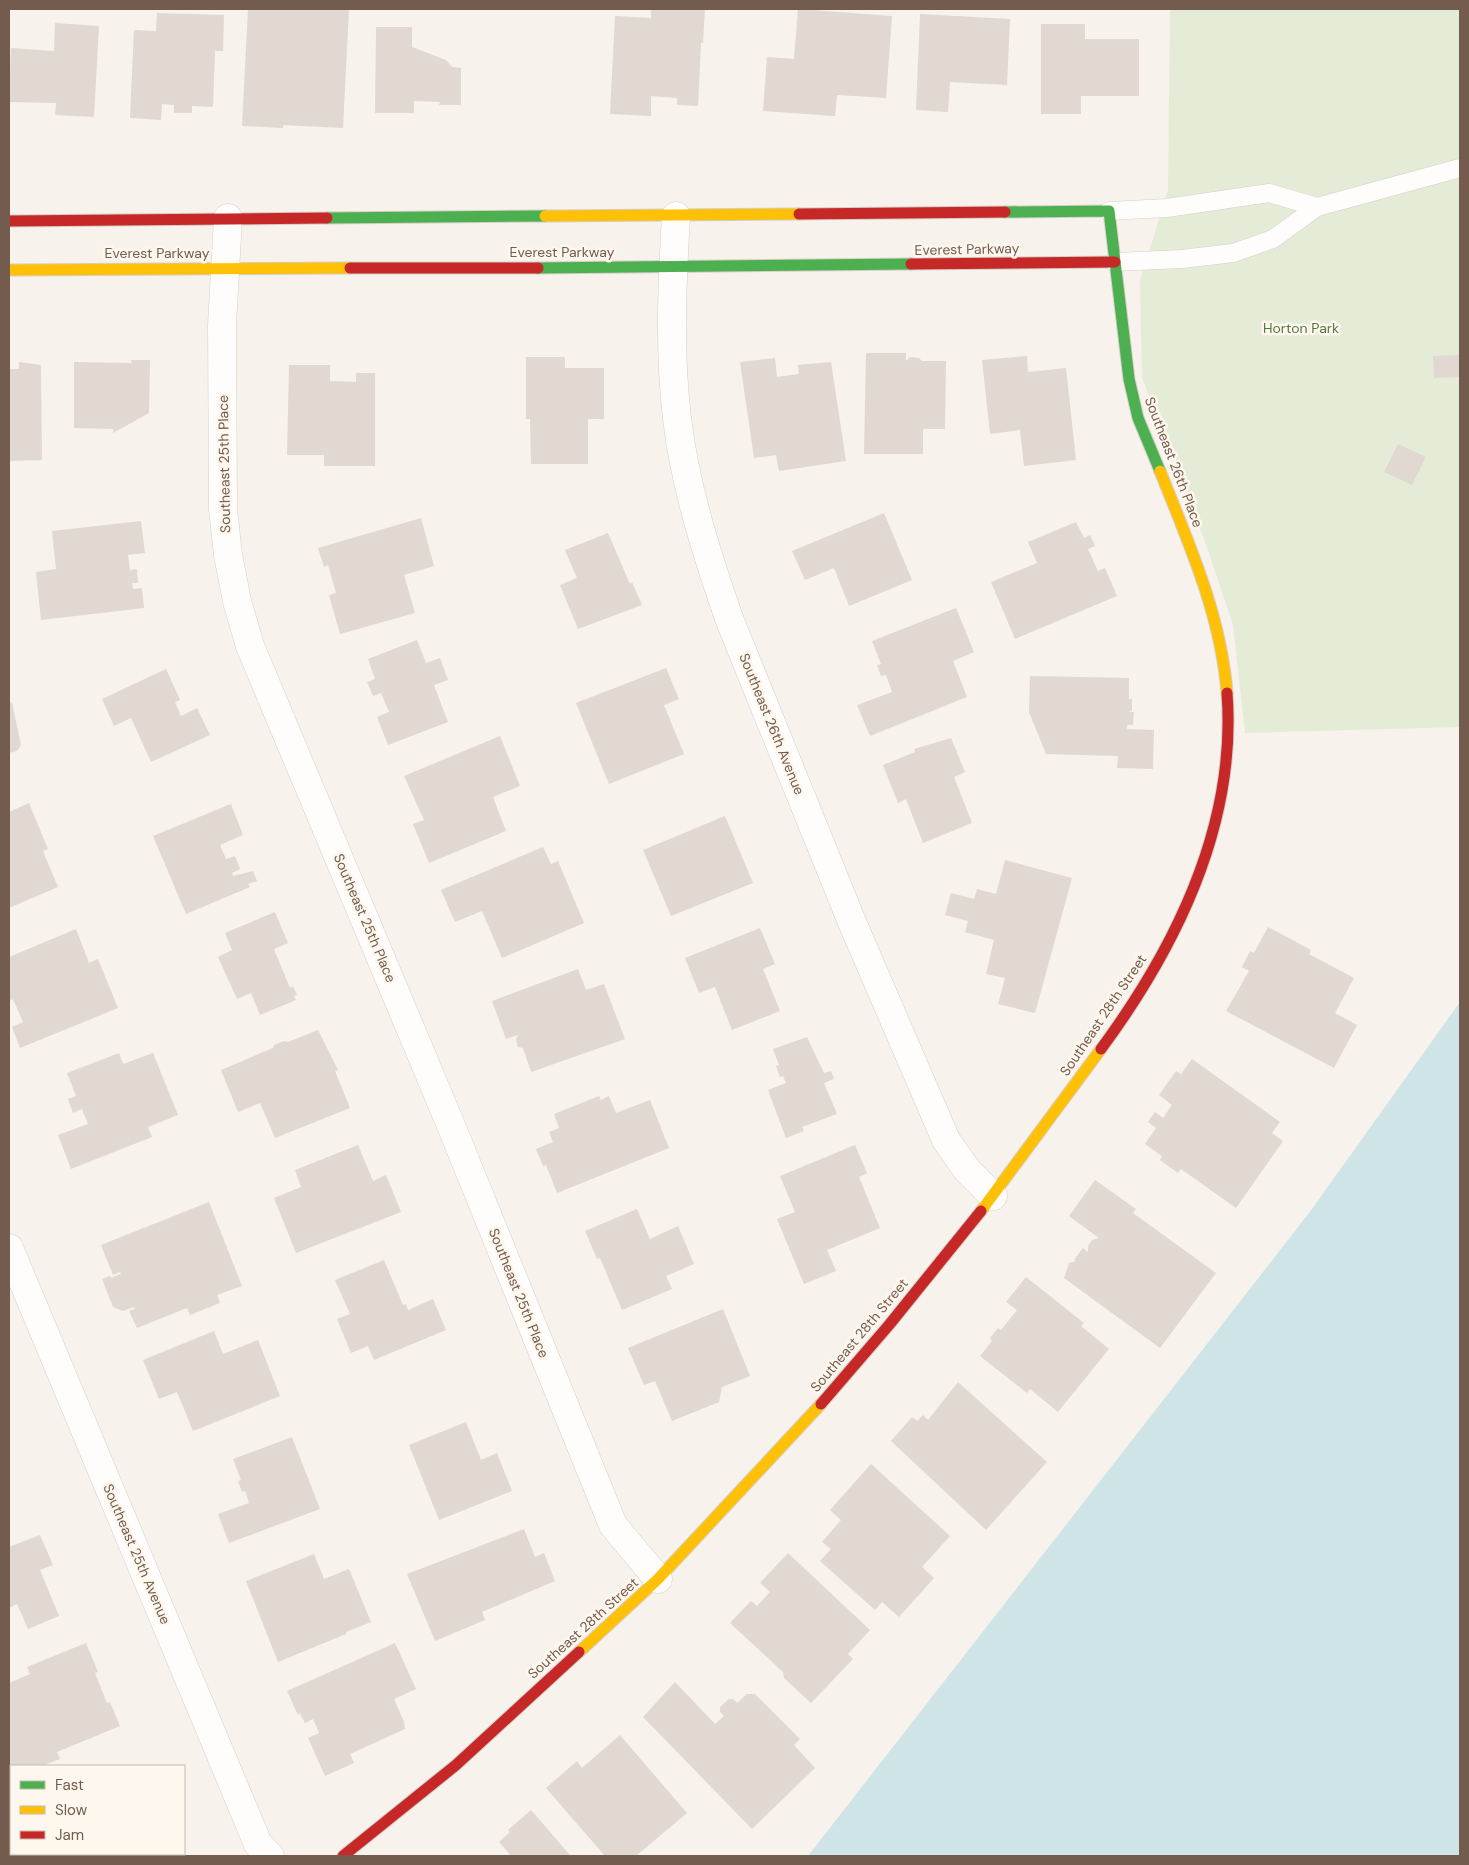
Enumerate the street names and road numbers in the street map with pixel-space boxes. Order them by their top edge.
street label: Everest Parkway [914,239,1020,259]
street label: Everest Parkway [510,243,615,261]
street label: Everest Parkway [105,244,210,262]
street label: Southeast 26th Place [1141,394,1207,530]
street label: Southeast 25th Place [214,395,234,533]
street label: Southeast 26th Avenue [735,651,809,797]
street label: Southeast 25th Place [330,851,400,985]
street label: Southeast 28th Street [1056,951,1150,1079]
street label: Southeast 25th Place [485,1226,553,1360]
street label: Southeast 28th Street [806,1275,912,1395]
street label: Southeast 25th Avenue [99,1481,175,1627]
street label: Southeast 28th Street [524,1574,642,1682]

